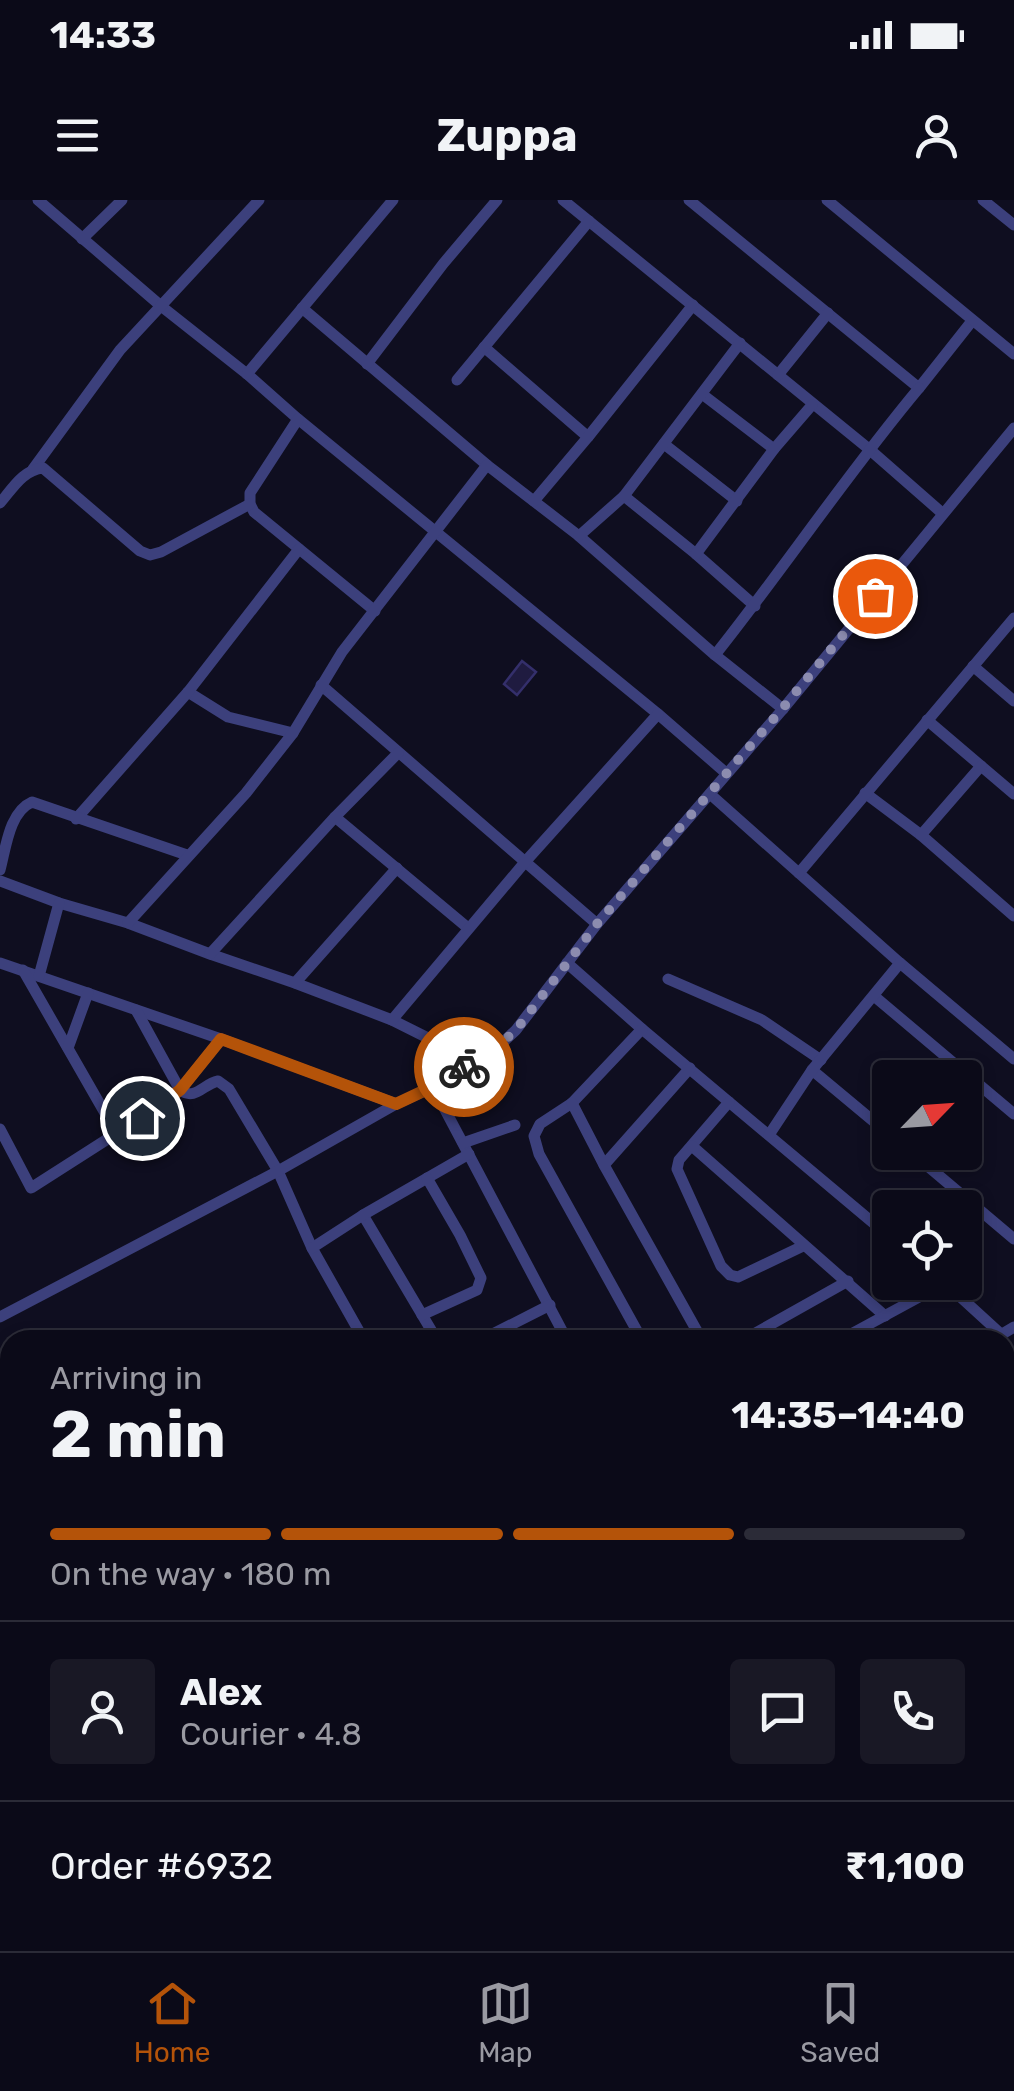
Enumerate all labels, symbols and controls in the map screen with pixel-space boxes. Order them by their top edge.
text: 14:33 [50,12,156,58]
icon: menu [50,108,105,163]
icon: person [909,108,964,163]
text: Zuppa [436,109,578,162]
pin [833,554,918,639]
icon: bag [848,569,903,624]
courier [414,1017,514,1117]
icon: bike [437,1040,492,1095]
north arrow [872,1060,982,1170]
map controls [872,1060,982,1300]
pin [100,1076,185,1161]
icon: home [115,1091,170,1146]
button: locate [872,1190,982,1300]
text: Arriving in [50,1359,202,1397]
text: 14:35–14:40 [731,1392,965,1438]
text: 2 min [50,1396,226,1473]
text: On the way · 180 m [50,1555,331,1593]
button: person [50,1659,155,1764]
button: chat [730,1659,835,1764]
button: phone [860,1659,965,1764]
text: Alex [180,1669,262,1715]
text: Courier · 4.8 [180,1715,362,1753]
text: Order #6932 [50,1843,273,1889]
text: ₹1,100 [845,1843,965,1889]
tab: Home [134,1976,210,2069]
tab: Map [478,1976,533,2069]
tab: Saved [800,1976,880,2069]

